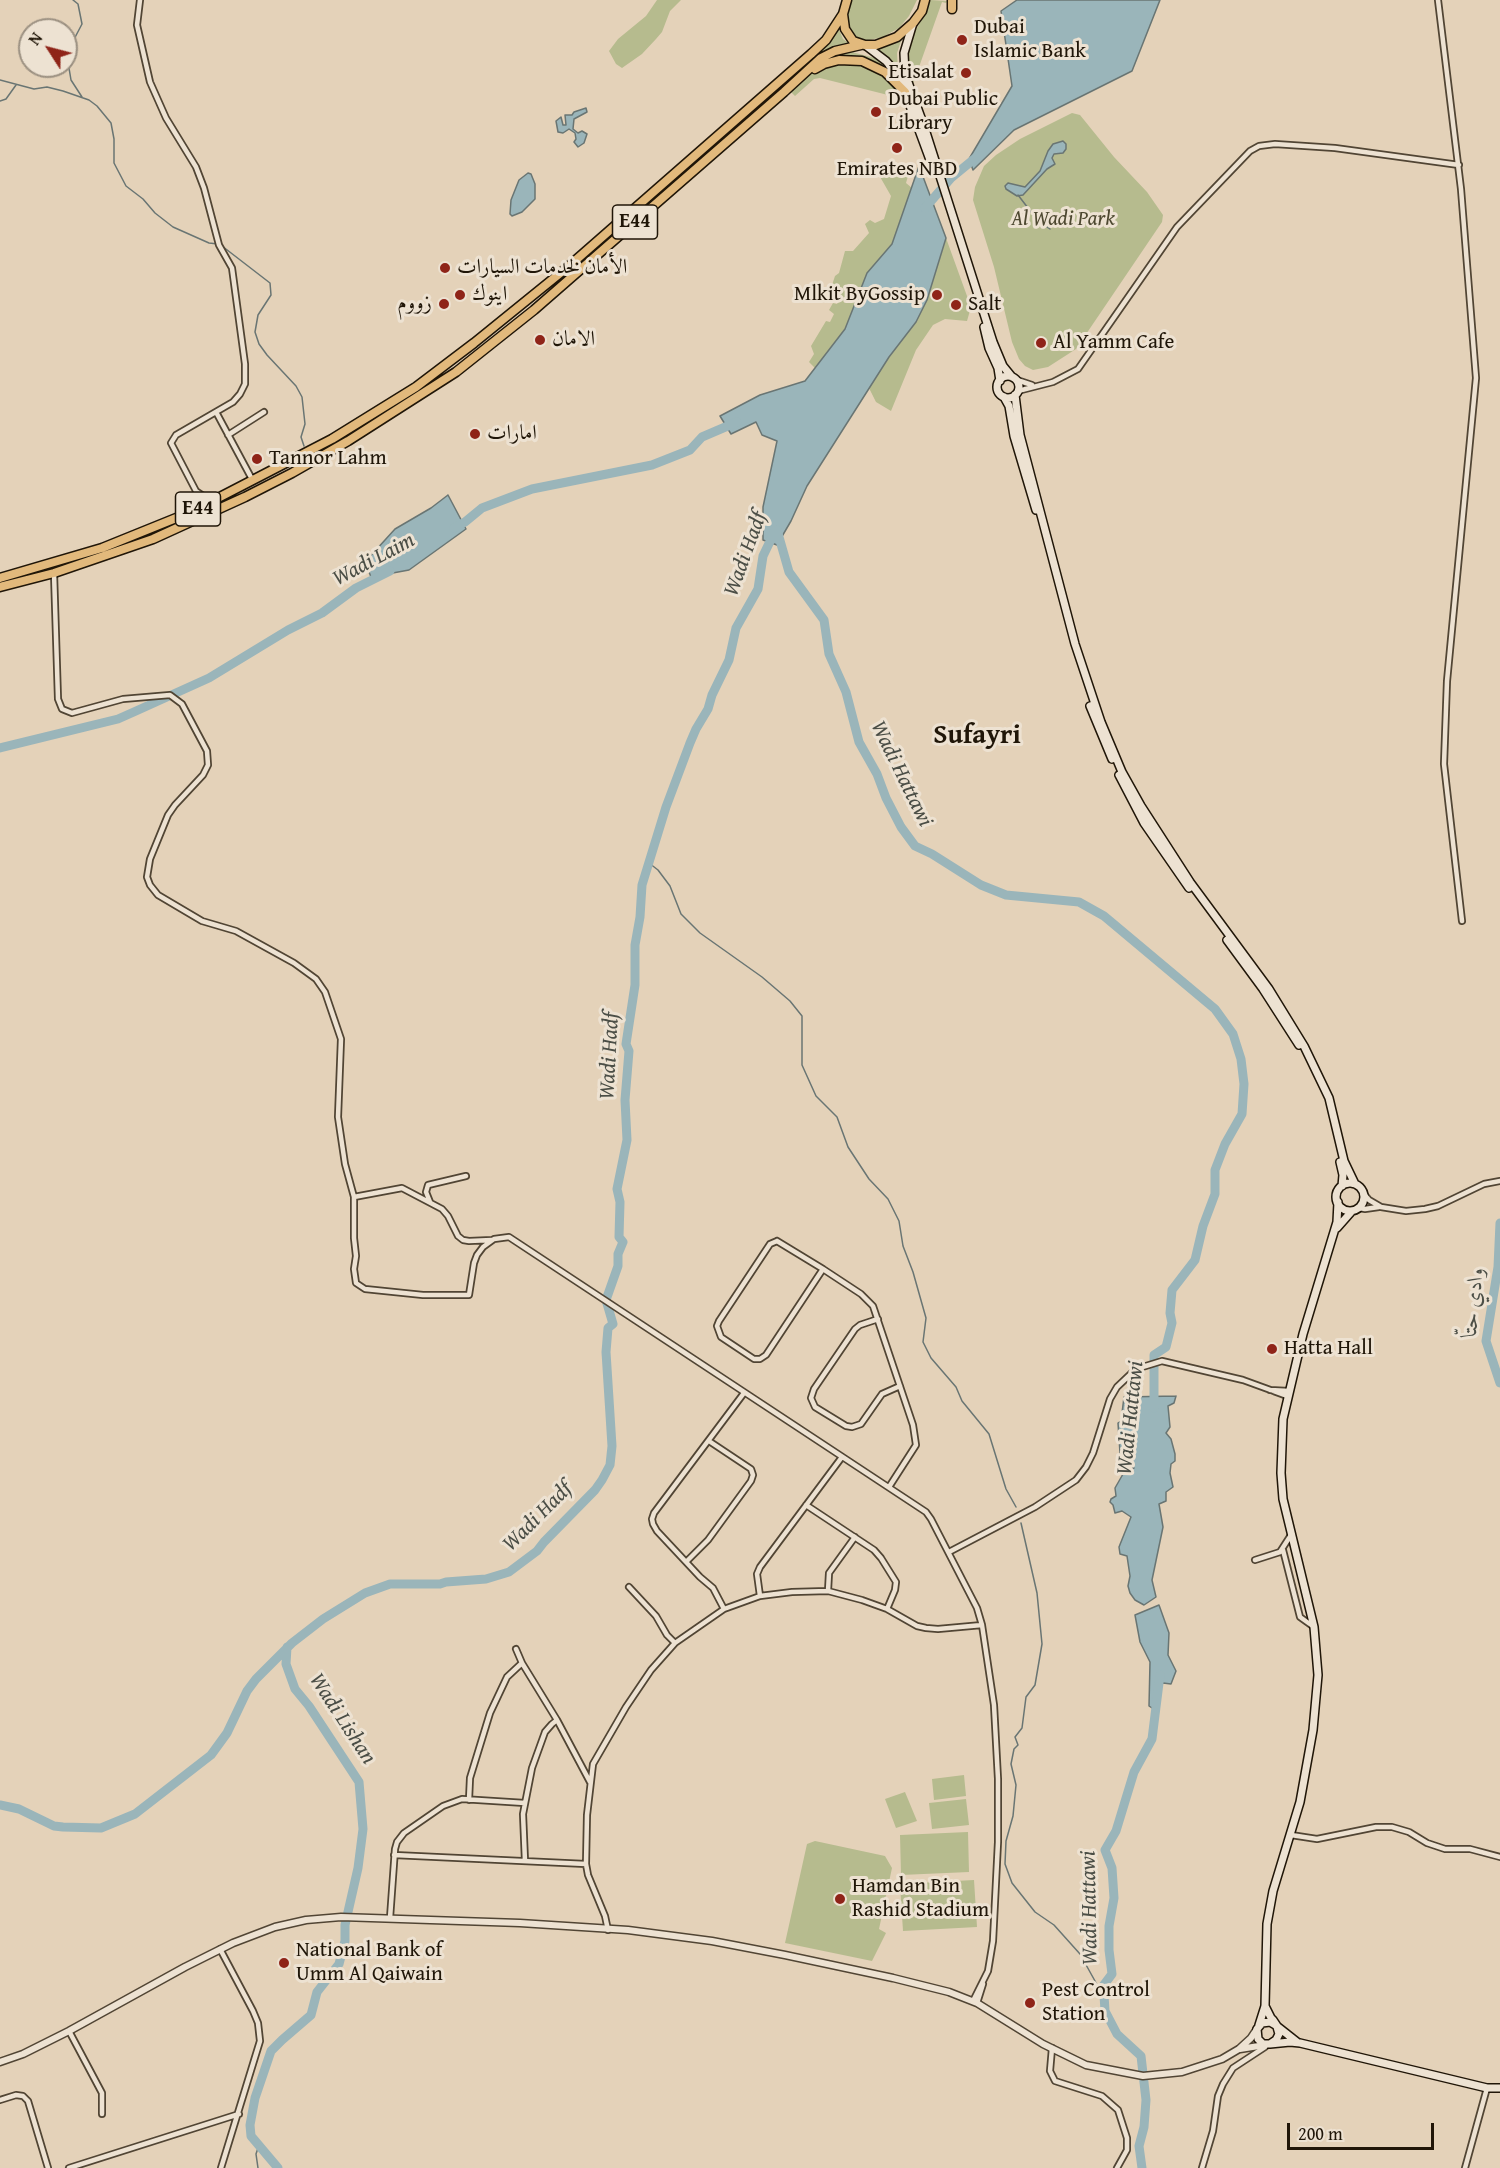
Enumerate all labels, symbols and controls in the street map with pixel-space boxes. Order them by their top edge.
place label: Dubai Islamic Bank [974,15,1086,65]
north arrow [18,18,78,78]
text: N [22,27,48,50]
marker: Dubai Islamic Bank [955,33,969,47]
place label: Etisalat [889,60,954,86]
marker: Etisalat [959,66,973,80]
place label: Dubai Public Library [888,87,998,137]
marker: Dubai Public Library [869,105,883,119]
marker: Emirates NBD [890,141,904,155]
place label: Emirates NBD [837,157,957,183]
road number: E44 [612,205,658,239]
park label: Al Wadi Park [1011,207,1115,233]
place label: الأمان لخدمات السيارات [457,255,627,281]
marker: الأمان لخدمات السيارات [438,261,452,275]
place label: اينوك [472,282,507,308]
place label: Mlkit ByGossip [794,282,925,308]
marker: اينوك [453,288,467,302]
marker: Mlkit ByGossip [930,288,944,302]
place label: زووم [397,291,432,317]
place label: Salt [968,292,1001,318]
marker: زووم [437,297,451,311]
marker: Salt [949,298,963,312]
place label: الامان [552,327,595,353]
place label: Al Yamm Cafe [1053,330,1174,356]
marker: الامان [533,333,547,347]
marker: Al Yamm Cafe [1034,336,1048,350]
place label: امارات [487,421,537,447]
marker: امارات [468,427,482,441]
place label: Tannor Lahm [269,446,387,472]
marker: Tannor Lahm [250,452,264,466]
road number: E44 [176,492,220,526]
water label: Wadi Hadf [719,508,773,600]
water label: Wadi Laim [328,527,420,593]
water label: Wadi Hattawi [864,717,938,831]
district label: Sufayri [933,720,1021,752]
water label: Wadi Hadf [595,1011,625,1101]
water label: وادي حتّا [1457,1266,1491,1338]
place label: Hatta Hall [1284,1336,1373,1362]
marker: Hatta Hall [1265,1342,1279,1356]
water label: Wadi Hattawi [1112,1360,1150,1476]
water label: Wadi Hadf [498,1477,578,1557]
water label: Wadi Lishan [303,1669,381,1769]
water label: Wadi Hattawi [1076,1851,1104,1965]
place label: Hamdan Bin Rashid Stadium [852,1874,989,1924]
marker: Hamdan Bin Rashid Stadium [833,1892,847,1906]
place label: National Bank of Umm Al Qaiwain [296,1938,443,1988]
marker: National Bank of Umm Al Qaiwain [277,1956,291,1970]
place label: Pest Control Station [1042,1978,1150,2028]
marker: Pest Control Station [1023,1996,1037,2010]
scale bar [1290,2111,1437,2149]
text: 200 m [1298,2120,1343,2147]

